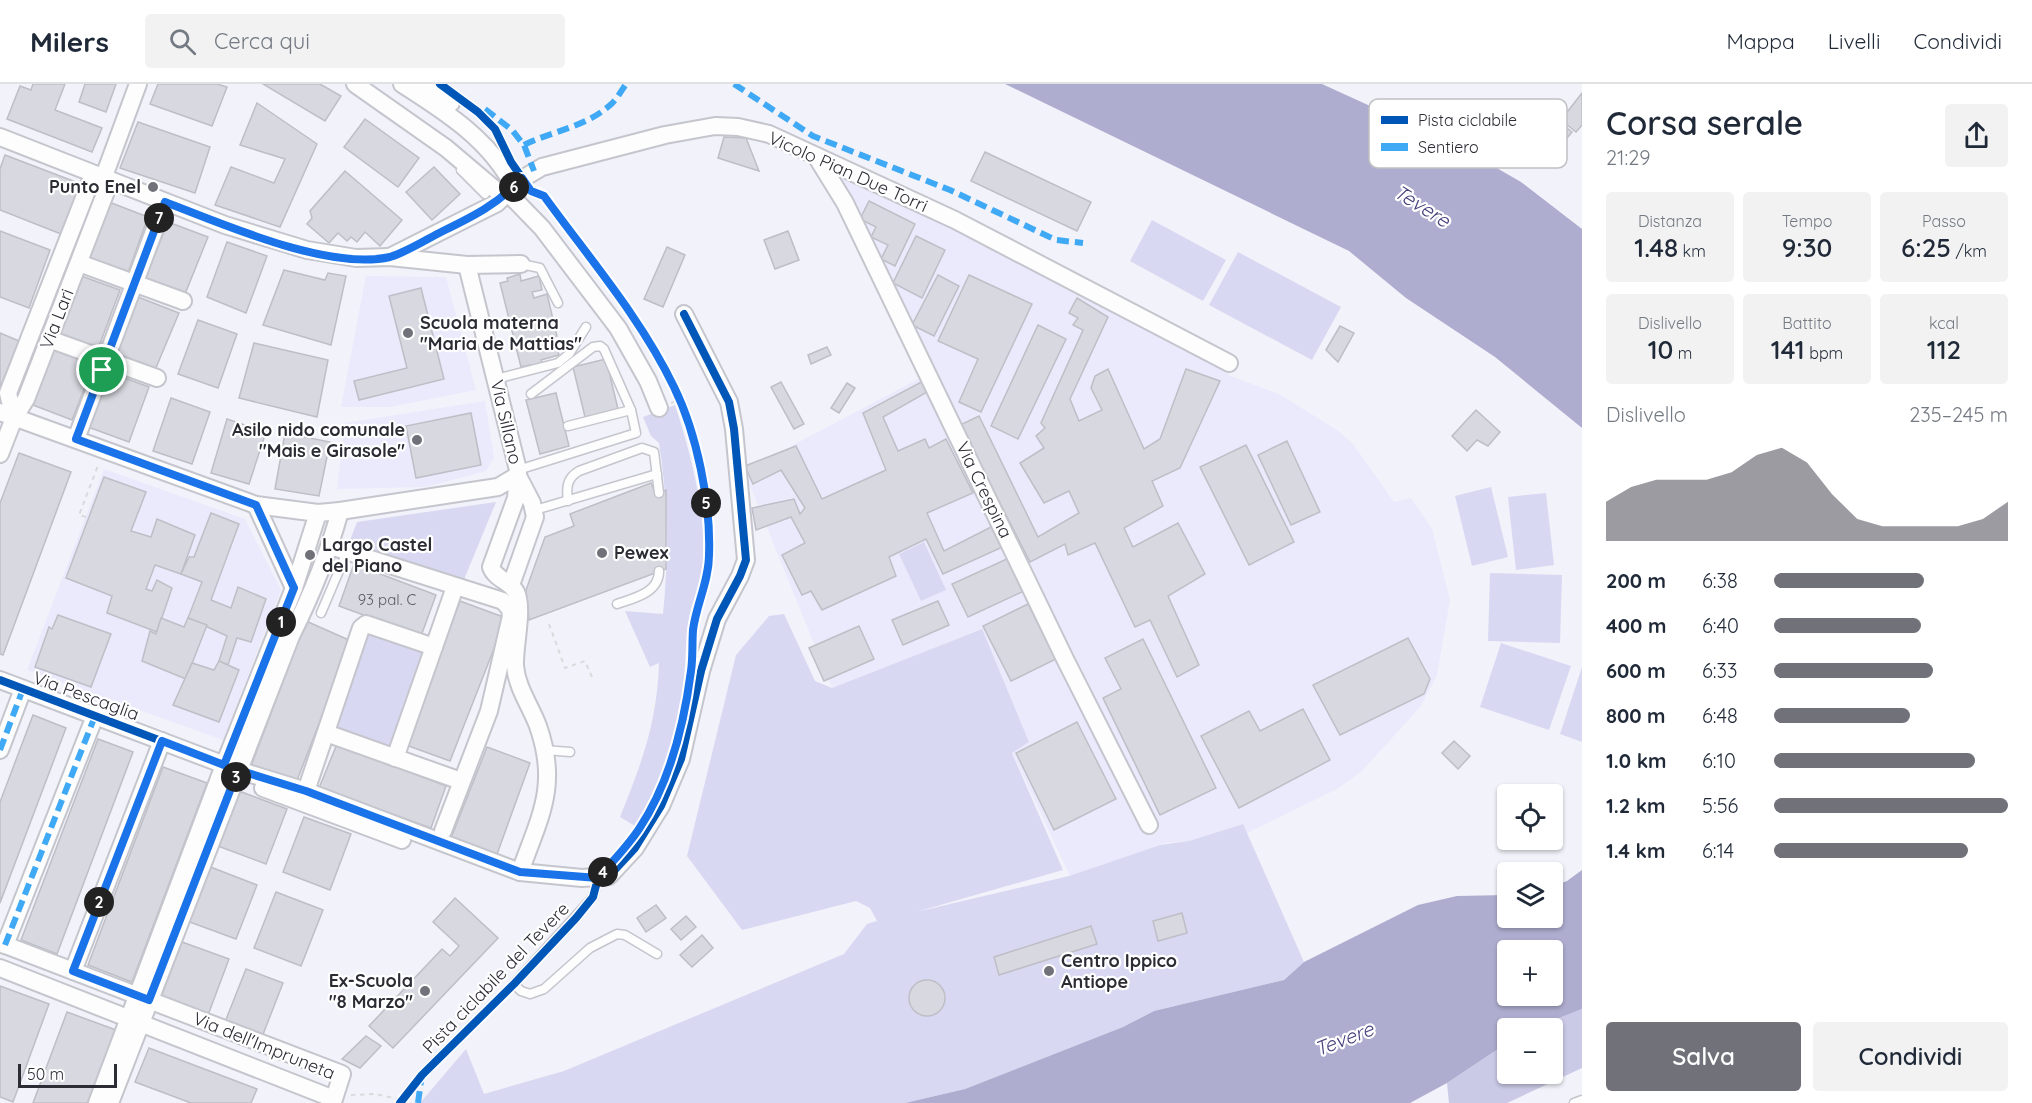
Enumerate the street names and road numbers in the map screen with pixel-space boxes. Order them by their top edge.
street label: Vicolo Pian Due Torri [765,126,932,217]
street label: Via Lari [35,285,79,352]
street label: Via Sillano [486,377,527,466]
street label: Via Crespina [951,438,1018,542]
street label: Via Pescaglia [30,666,142,725]
street label: Pista ciclabile del Tevere [417,897,574,1058]
street label: Via dell'Impruneta [190,1007,339,1084]

